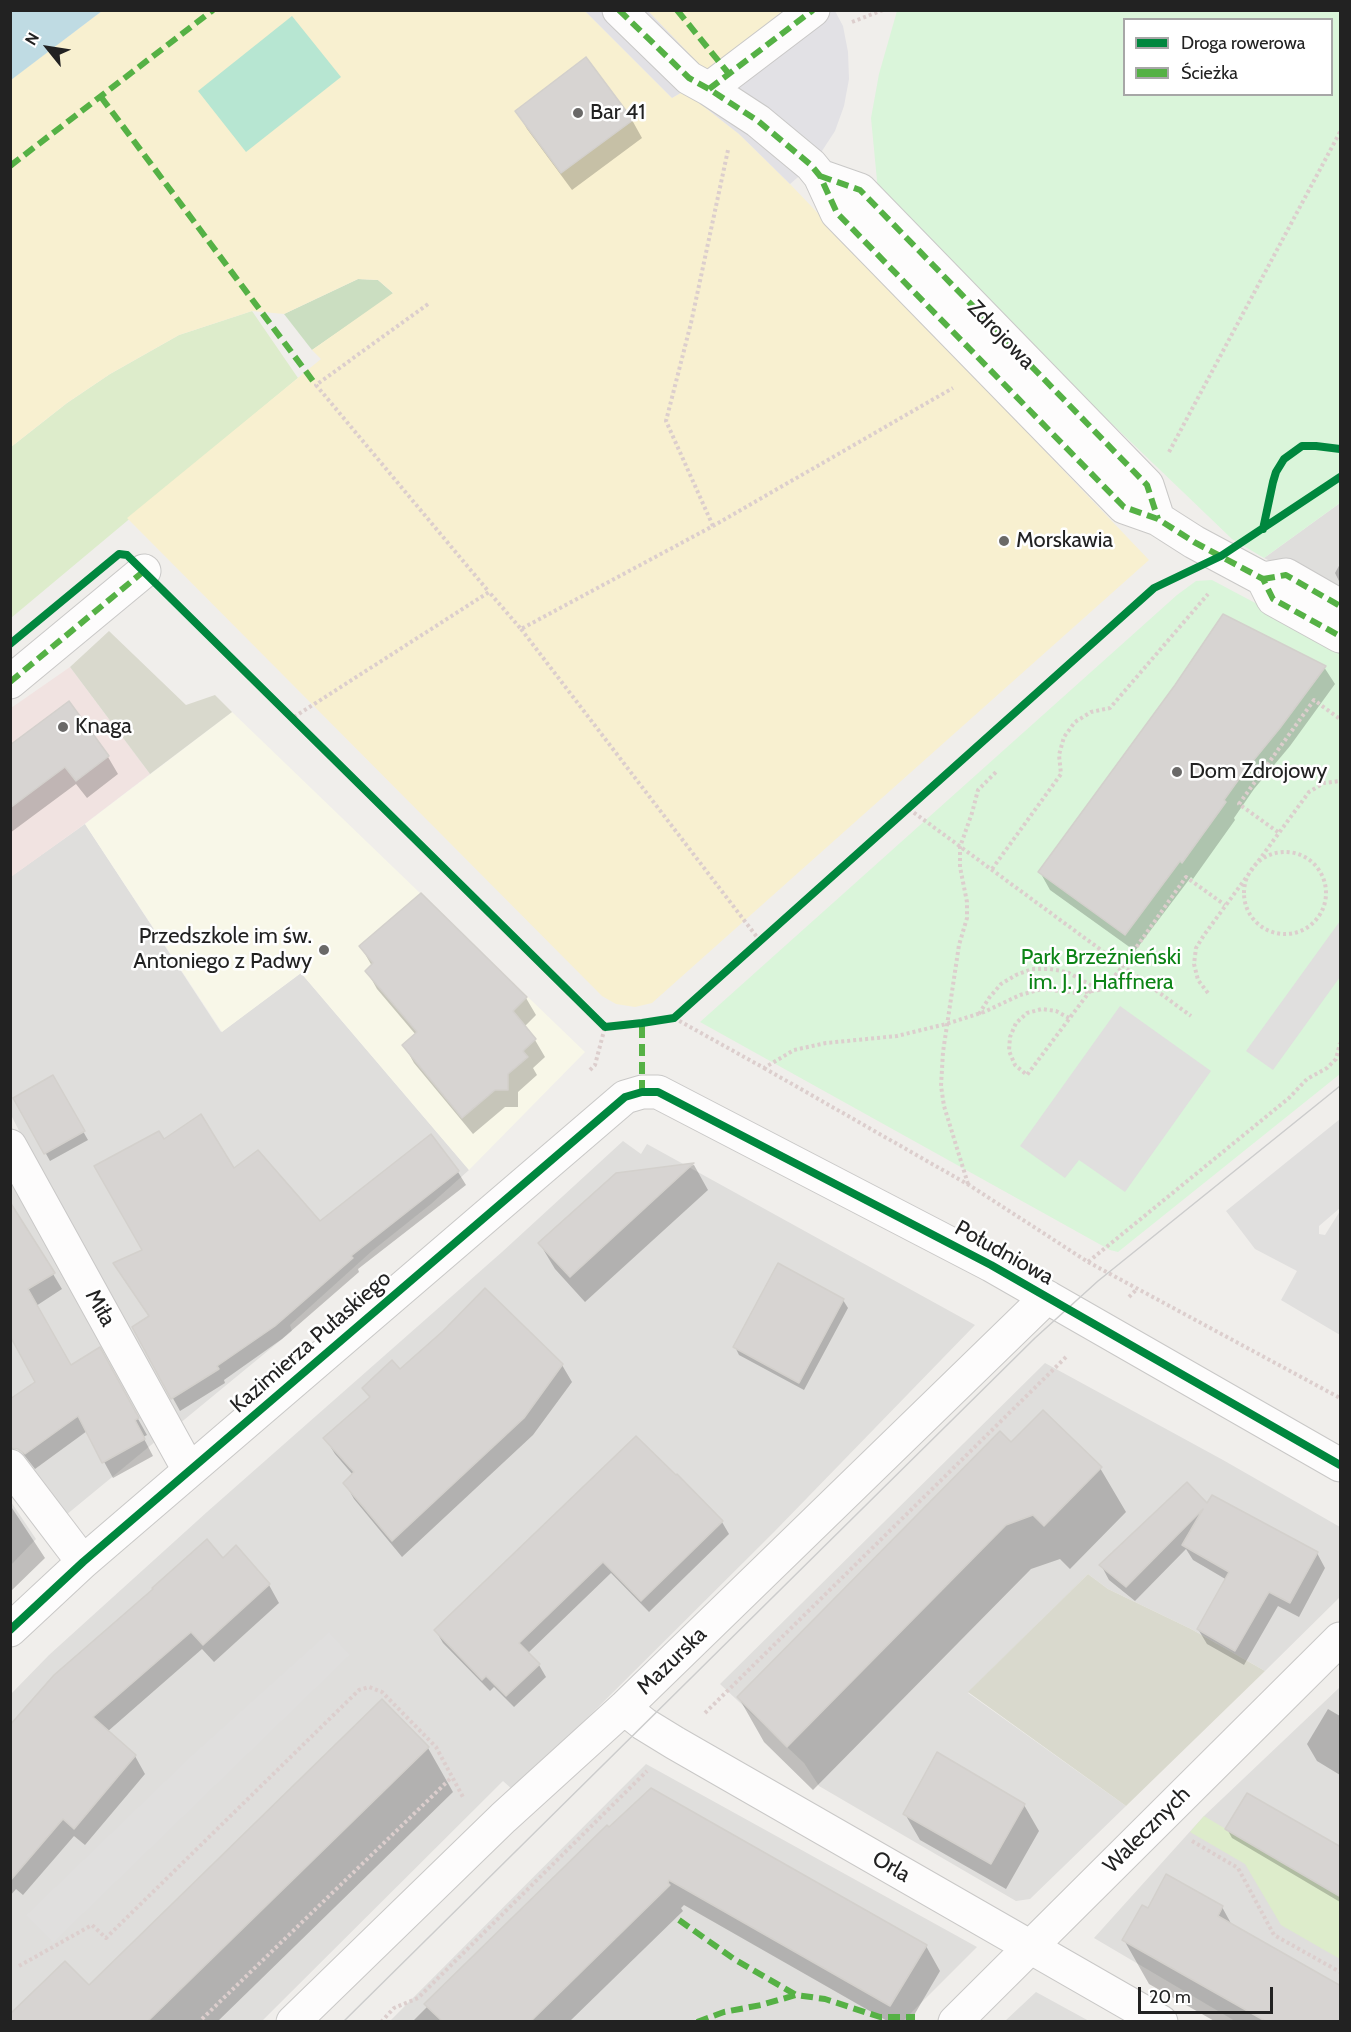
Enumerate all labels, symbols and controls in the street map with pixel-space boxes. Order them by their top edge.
north arrow [18,18,78,78]
legend [1123,18,1333,96]
text: N [21,29,43,48]
text: Droga rowerowa [1181,32,1305,54]
text: Ścieżka [1181,62,1238,84]
place label: Bar 41 [590,100,645,126]
marker: Bar 41 [571,106,585,120]
street label: Zdrojowa [962,295,1040,375]
place label: Morskawia [1016,528,1113,554]
marker: Morskawia [997,534,1011,548]
place label: Knaga [75,714,132,740]
marker: Knaga [56,720,70,734]
place label: Dom Zdrojowy [1189,759,1327,785]
marker: Dom Zdrojowy [1170,765,1184,779]
place label: Przedszkole im św. Antoniego z Padwy [133,924,312,975]
marker: Przedszkole im św. Antoniego z Padwy [317,943,331,957]
park label: Park Brzeźnieński im. J. J. Haffnera [1021,945,1181,996]
street label: Południowa [950,1215,1058,1291]
street label: Kazimierza Pułaskiego [225,1265,397,1419]
street label: Miła [79,1285,121,1331]
street label: Mazurska [632,1621,712,1701]
street label: Walecznych [1098,1781,1196,1879]
street label: Orla [867,1846,915,1888]
scale bar [1141,1975,1276,2013]
text: 20 m [1149,1986,1191,2008]

